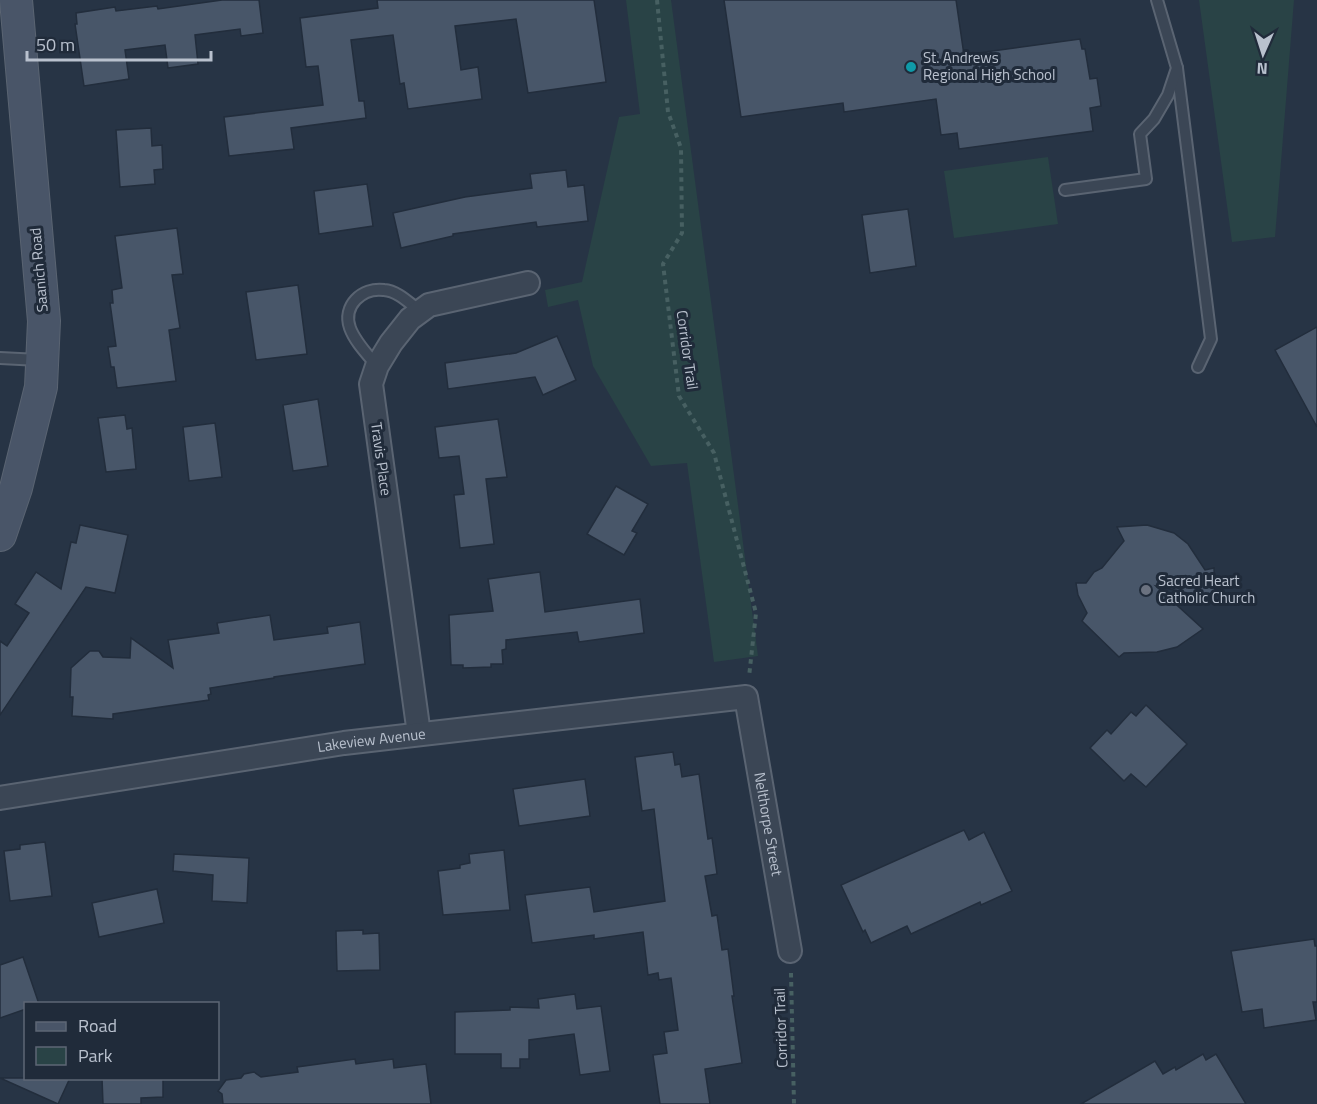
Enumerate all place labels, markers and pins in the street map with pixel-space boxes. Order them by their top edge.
place label: St. Andrews Regional High School [923,46,1055,86]
marker: St. Andrews Regional High School [904,60,918,74]
place label: Sacred Heart Catholic Church [1158,569,1255,609]
marker: Sacred Heart Catholic Church [1139,583,1153,597]

